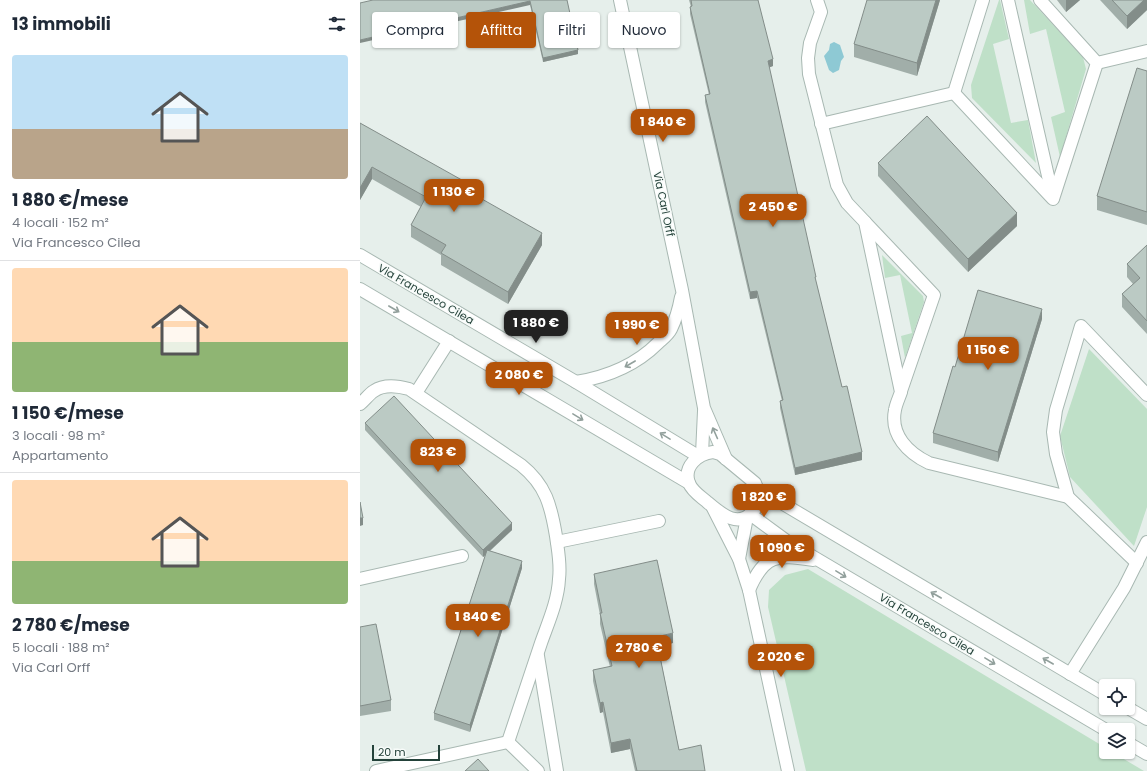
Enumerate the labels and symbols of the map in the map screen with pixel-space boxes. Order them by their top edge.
pin: 1 840 € [626,109,700,143]
street label: Via Carl Orff [649,170,679,238]
pin: 1 130 € [417,179,491,213]
pin: 2 450 € [736,194,810,228]
street label: Via Francesco Cilea [375,260,477,328]
one-way arrow [388,305,400,313]
pin: 1 880 € [499,310,573,344]
pin: 1 990 € [600,312,674,346]
pin: 1 150 € [951,337,1025,371]
one-way arrow [624,361,636,369]
pin: 2 080 € [482,362,556,396]
one-way arrow [572,414,584,422]
one-way arrow [711,428,718,440]
one-way arrow [659,431,671,439]
pin: 823 € [410,439,466,473]
pin: 1 820 € [727,484,801,518]
pin: 1 090 € [745,535,819,569]
one-way arrow [835,570,847,578]
street label: Via Francesco Cilea [876,589,978,659]
one-way arrow [930,591,942,599]
pin: 1 840 € [441,604,515,638]
pin: 2 780 € [602,635,676,669]
pin: 2 020 € [744,644,818,678]
one-way arrow [1043,657,1054,665]
one-way arrow [983,658,995,666]
scale bar [372,743,440,762]

